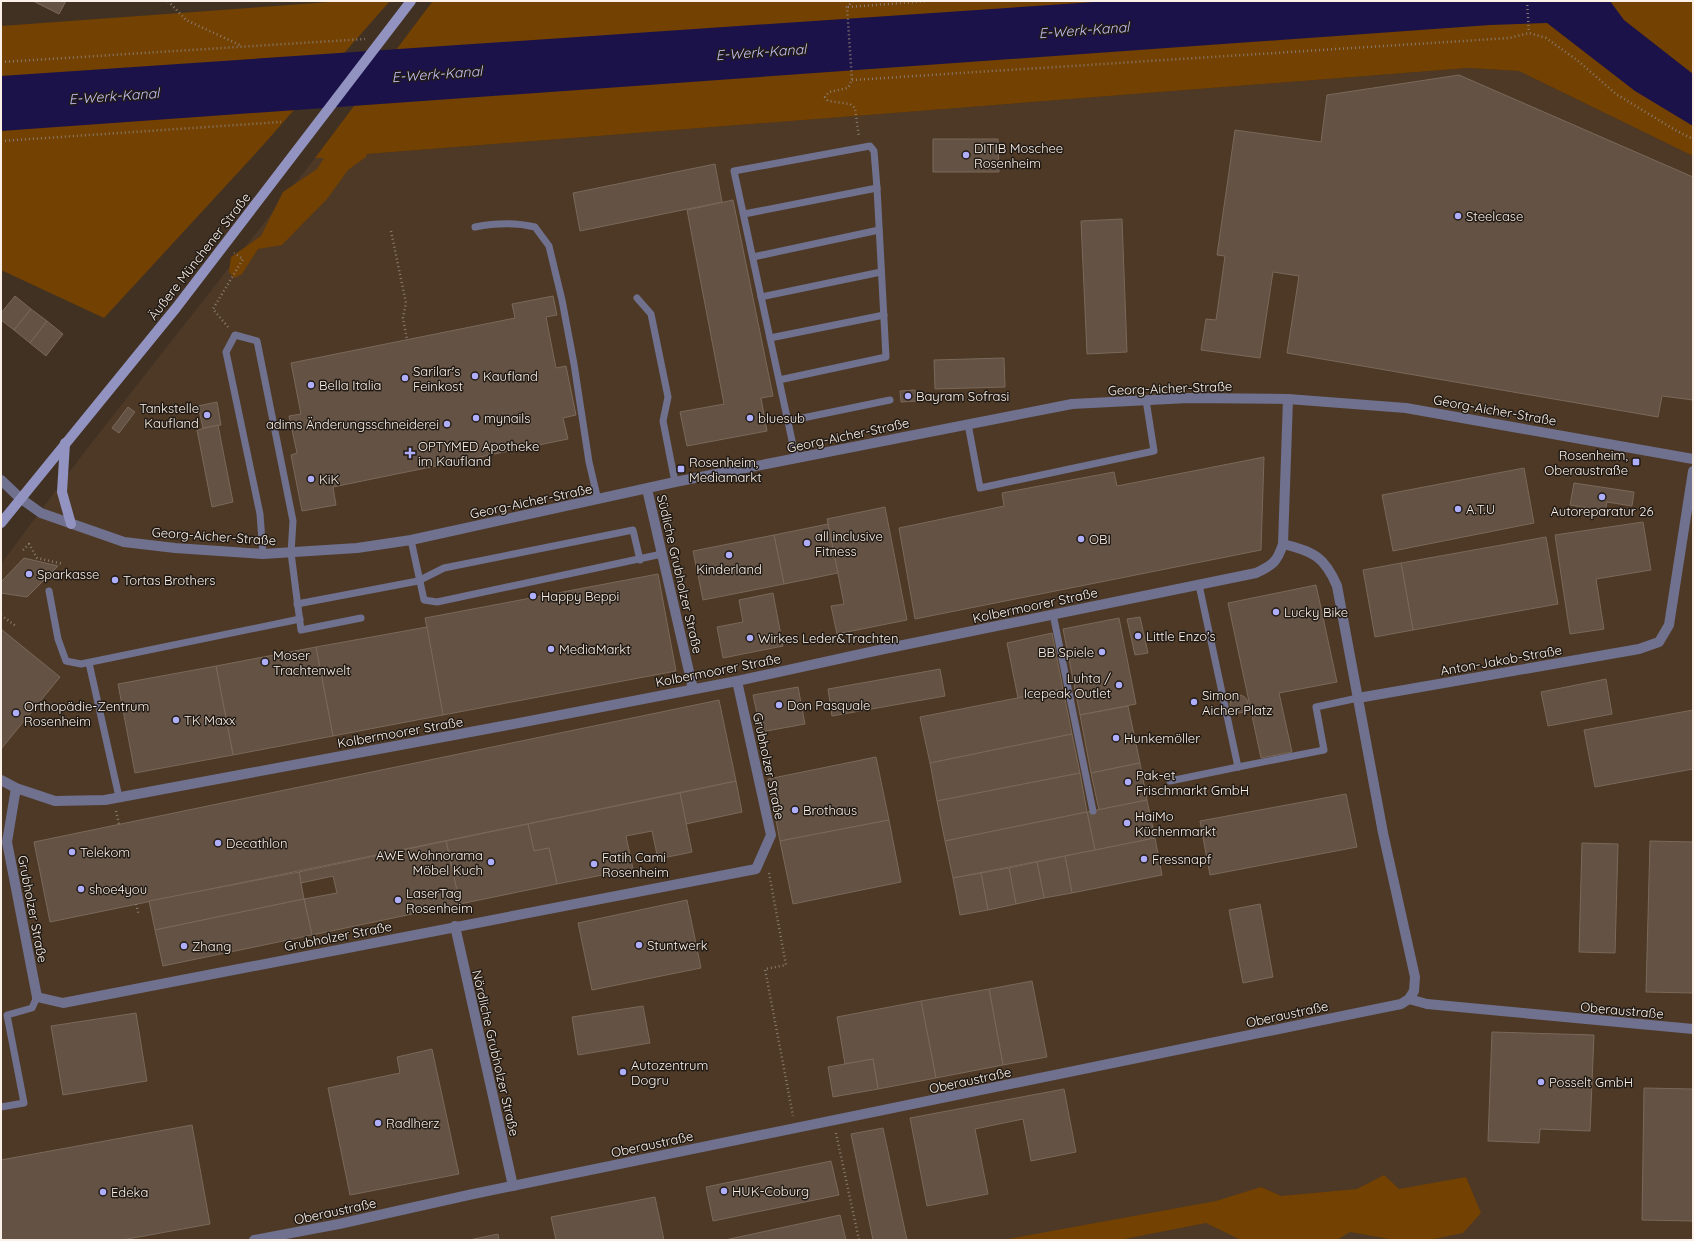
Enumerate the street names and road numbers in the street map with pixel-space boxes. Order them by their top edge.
street label: Äußere Münchener Straße [144,189,254,323]
street label: Georg-Aicher-Straße [1107,378,1233,398]
street label: Georg-Aicher-Straße [1432,391,1558,429]
street label: Georg-Aicher-Straße [785,414,911,456]
street label: Georg-Aicher-Straße [468,480,594,522]
street label: Südliche Grubholzer Straße [654,493,706,655]
street label: Georg-Aicher-Straße [151,524,277,548]
street label: Kolbermoorer Straße [971,584,1099,626]
street label: Anton-Jakob-Straße [1439,641,1563,679]
street label: Kolbermoorer Straße [654,650,782,690]
street label: Grubholzer Straße [750,711,788,821]
street label: Kolbermoorer Straße [336,713,464,751]
street label: Grubholzer Straße [15,854,51,964]
street label: Grubholzer Straße [283,918,393,954]
street label: Nördliche Grubholzer Straße [469,968,523,1138]
street label: Oberaustraße [1244,997,1330,1031]
street label: Oberaustraße [1580,998,1664,1022]
street label: Oberaustraße [927,1063,1013,1097]
street label: Oberaustraße [609,1127,695,1161]
street label: Oberaustraße [292,1194,378,1228]

